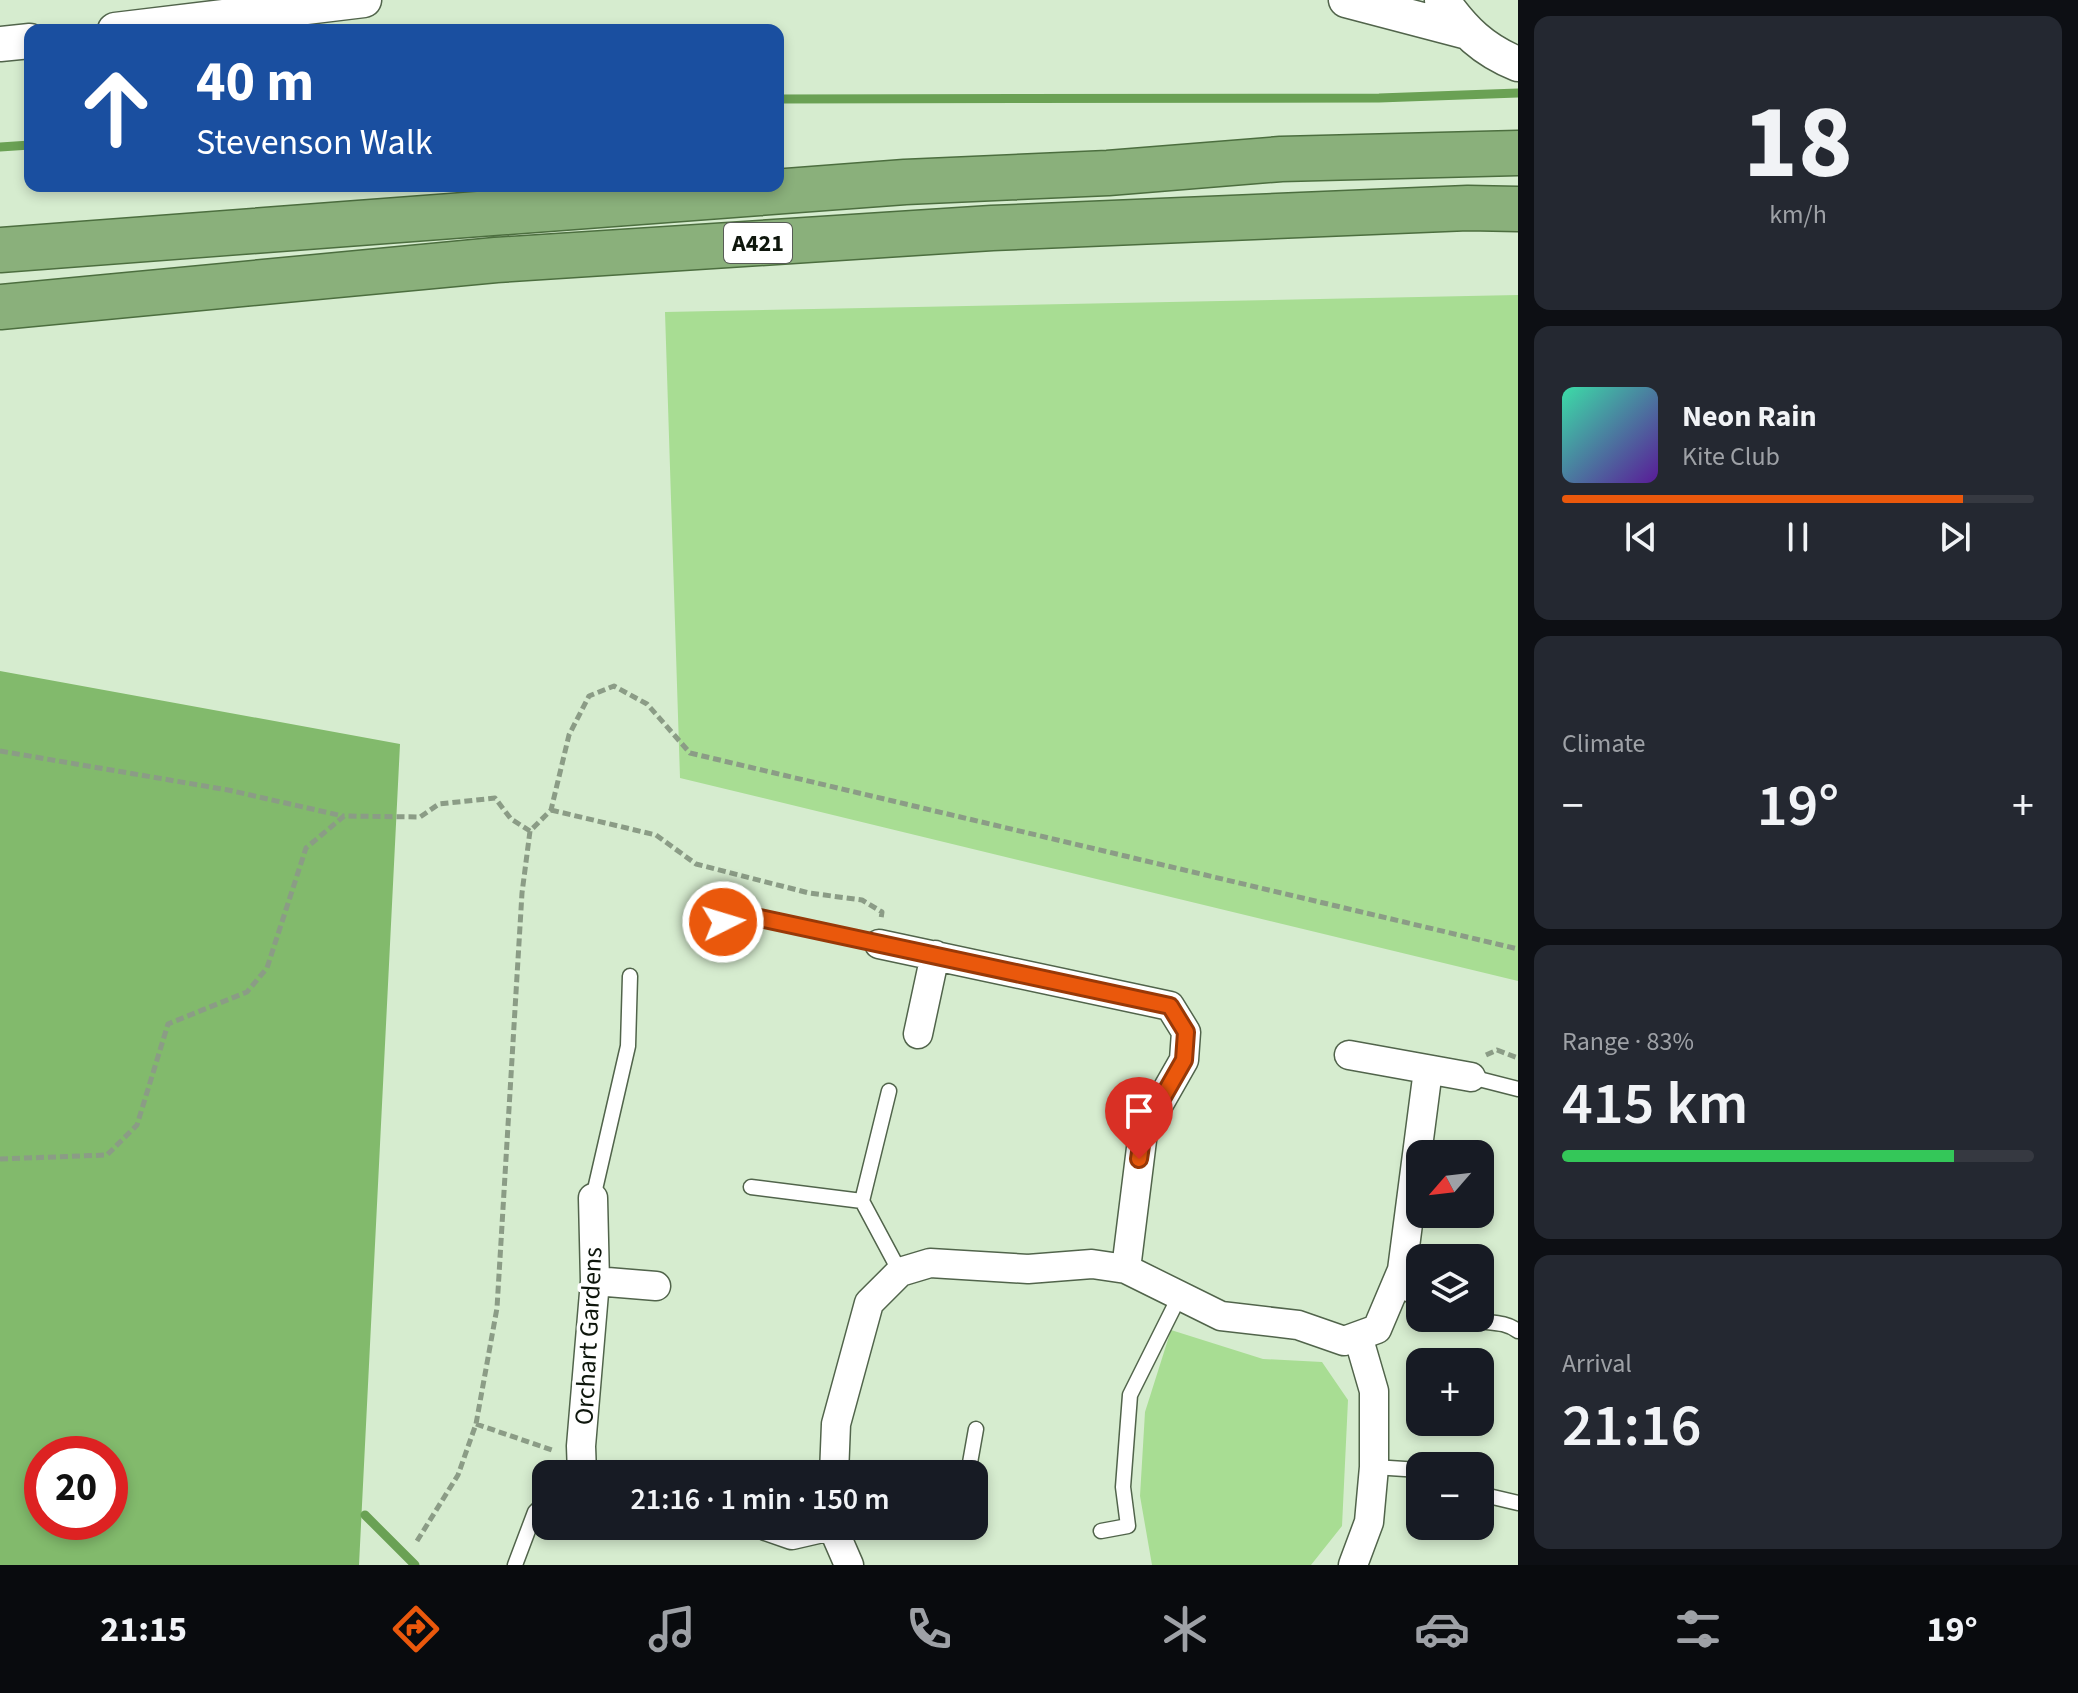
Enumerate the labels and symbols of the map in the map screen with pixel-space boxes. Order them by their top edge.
road number: A421 [724,223,792,263]
position arrow [681,880,765,964]
pin [1105,1077,1173,1159]
north arrow [1406,1140,1494,1228]
street label: Orchart Gardens [565,1246,612,1426]
speed limit sign: 20 [24,1436,128,1540]

